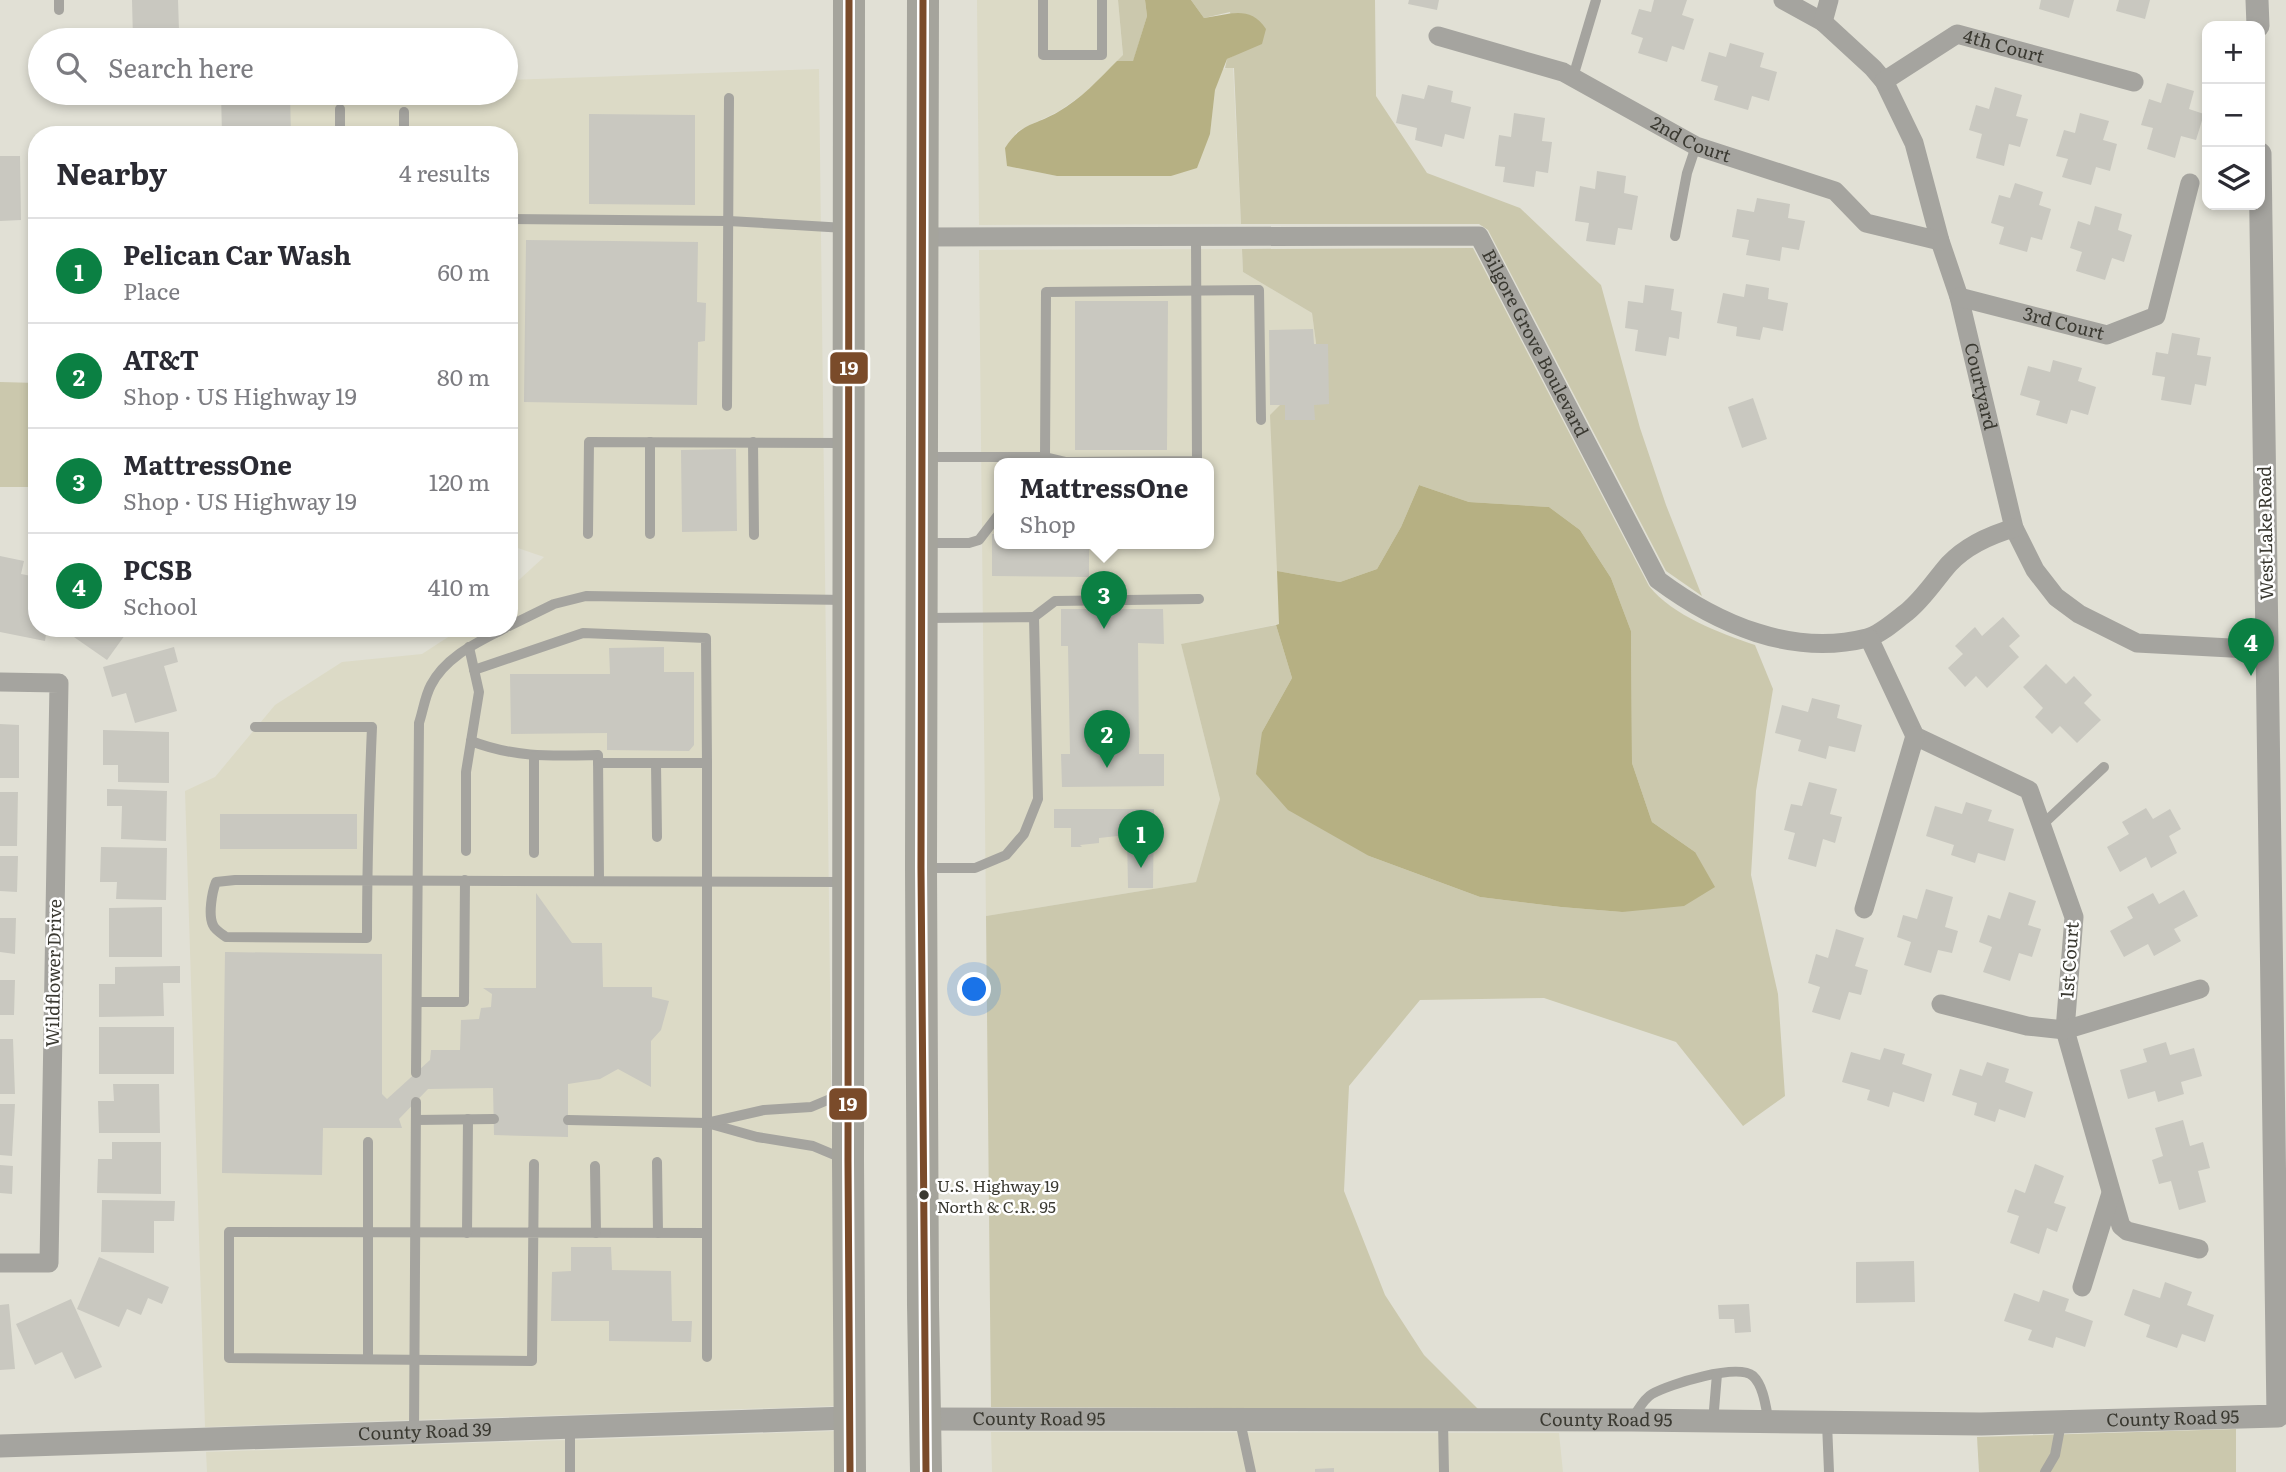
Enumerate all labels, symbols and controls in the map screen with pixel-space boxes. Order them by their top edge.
street label: 4th Court [1960,21,2048,69]
map controls [2202,21,2265,210]
button: + [2202,21,2265,84]
search box [28,28,518,105]
text: Search here [108,47,254,86]
icon: search [52,48,90,86]
button: − [2202,84,2265,147]
street label: 2nd Court [1646,108,1735,169]
button: layers [2202,147,2265,210]
text: Nearby [56,150,167,194]
text: 4 results [399,155,490,189]
text: Pelican Car Wash [123,234,351,273]
street label: Bilgore Grove Boulevard [1476,244,1596,441]
text: 1 [74,254,84,288]
text: 60 m [437,254,490,288]
text: Place [123,273,180,307]
street label: 3rd Court [2020,299,2108,346]
text: AT&T [123,339,199,378]
street label: Courtyard [1958,340,2005,433]
line badge: 19 [829,351,869,385]
text: 19 [840,353,858,381]
text: 2 [73,359,85,393]
text: 80 m [437,359,490,393]
text: Shop · US Highway 19 [123,378,357,412]
text: MattressOne [123,444,292,483]
popup [994,458,1214,549]
text: 3 [73,464,85,498]
text: 120 m [429,464,490,498]
street label: West Lake Road [2250,466,2279,601]
text: MattressOne [1019,467,1189,506]
text: Shop · US Highway 19 [123,483,357,517]
text: Shop [1019,506,1076,540]
text: PCSB [123,549,192,588]
text: 4 [72,569,86,603]
text: 410 m [428,569,490,603]
pin: 3 [1081,571,1127,629]
text: School [123,588,197,622]
pin: 4 [2228,618,2274,676]
pin: 2 [1084,710,1130,768]
pin: 1 [1118,810,1164,868]
street label: Wildflower Drive [38,899,67,1047]
street label: 1st Court [2052,920,2085,999]
your location [957,972,991,1006]
line badge: 19 [828,1087,868,1121]
text: 19 [839,1089,857,1117]
place label: U.S. Highway 19 North & C.R. 95 [937,1173,1059,1218]
marker: U.S. Highway 19 North & C.R. 95 [917,1188,931,1202]
street label: County Road 95 [2106,1402,2240,1433]
street label: County Road 95 [973,1404,1105,1431]
street label: County Road 95 [1540,1405,1673,1432]
street label: County Road 39 [358,1415,492,1446]

